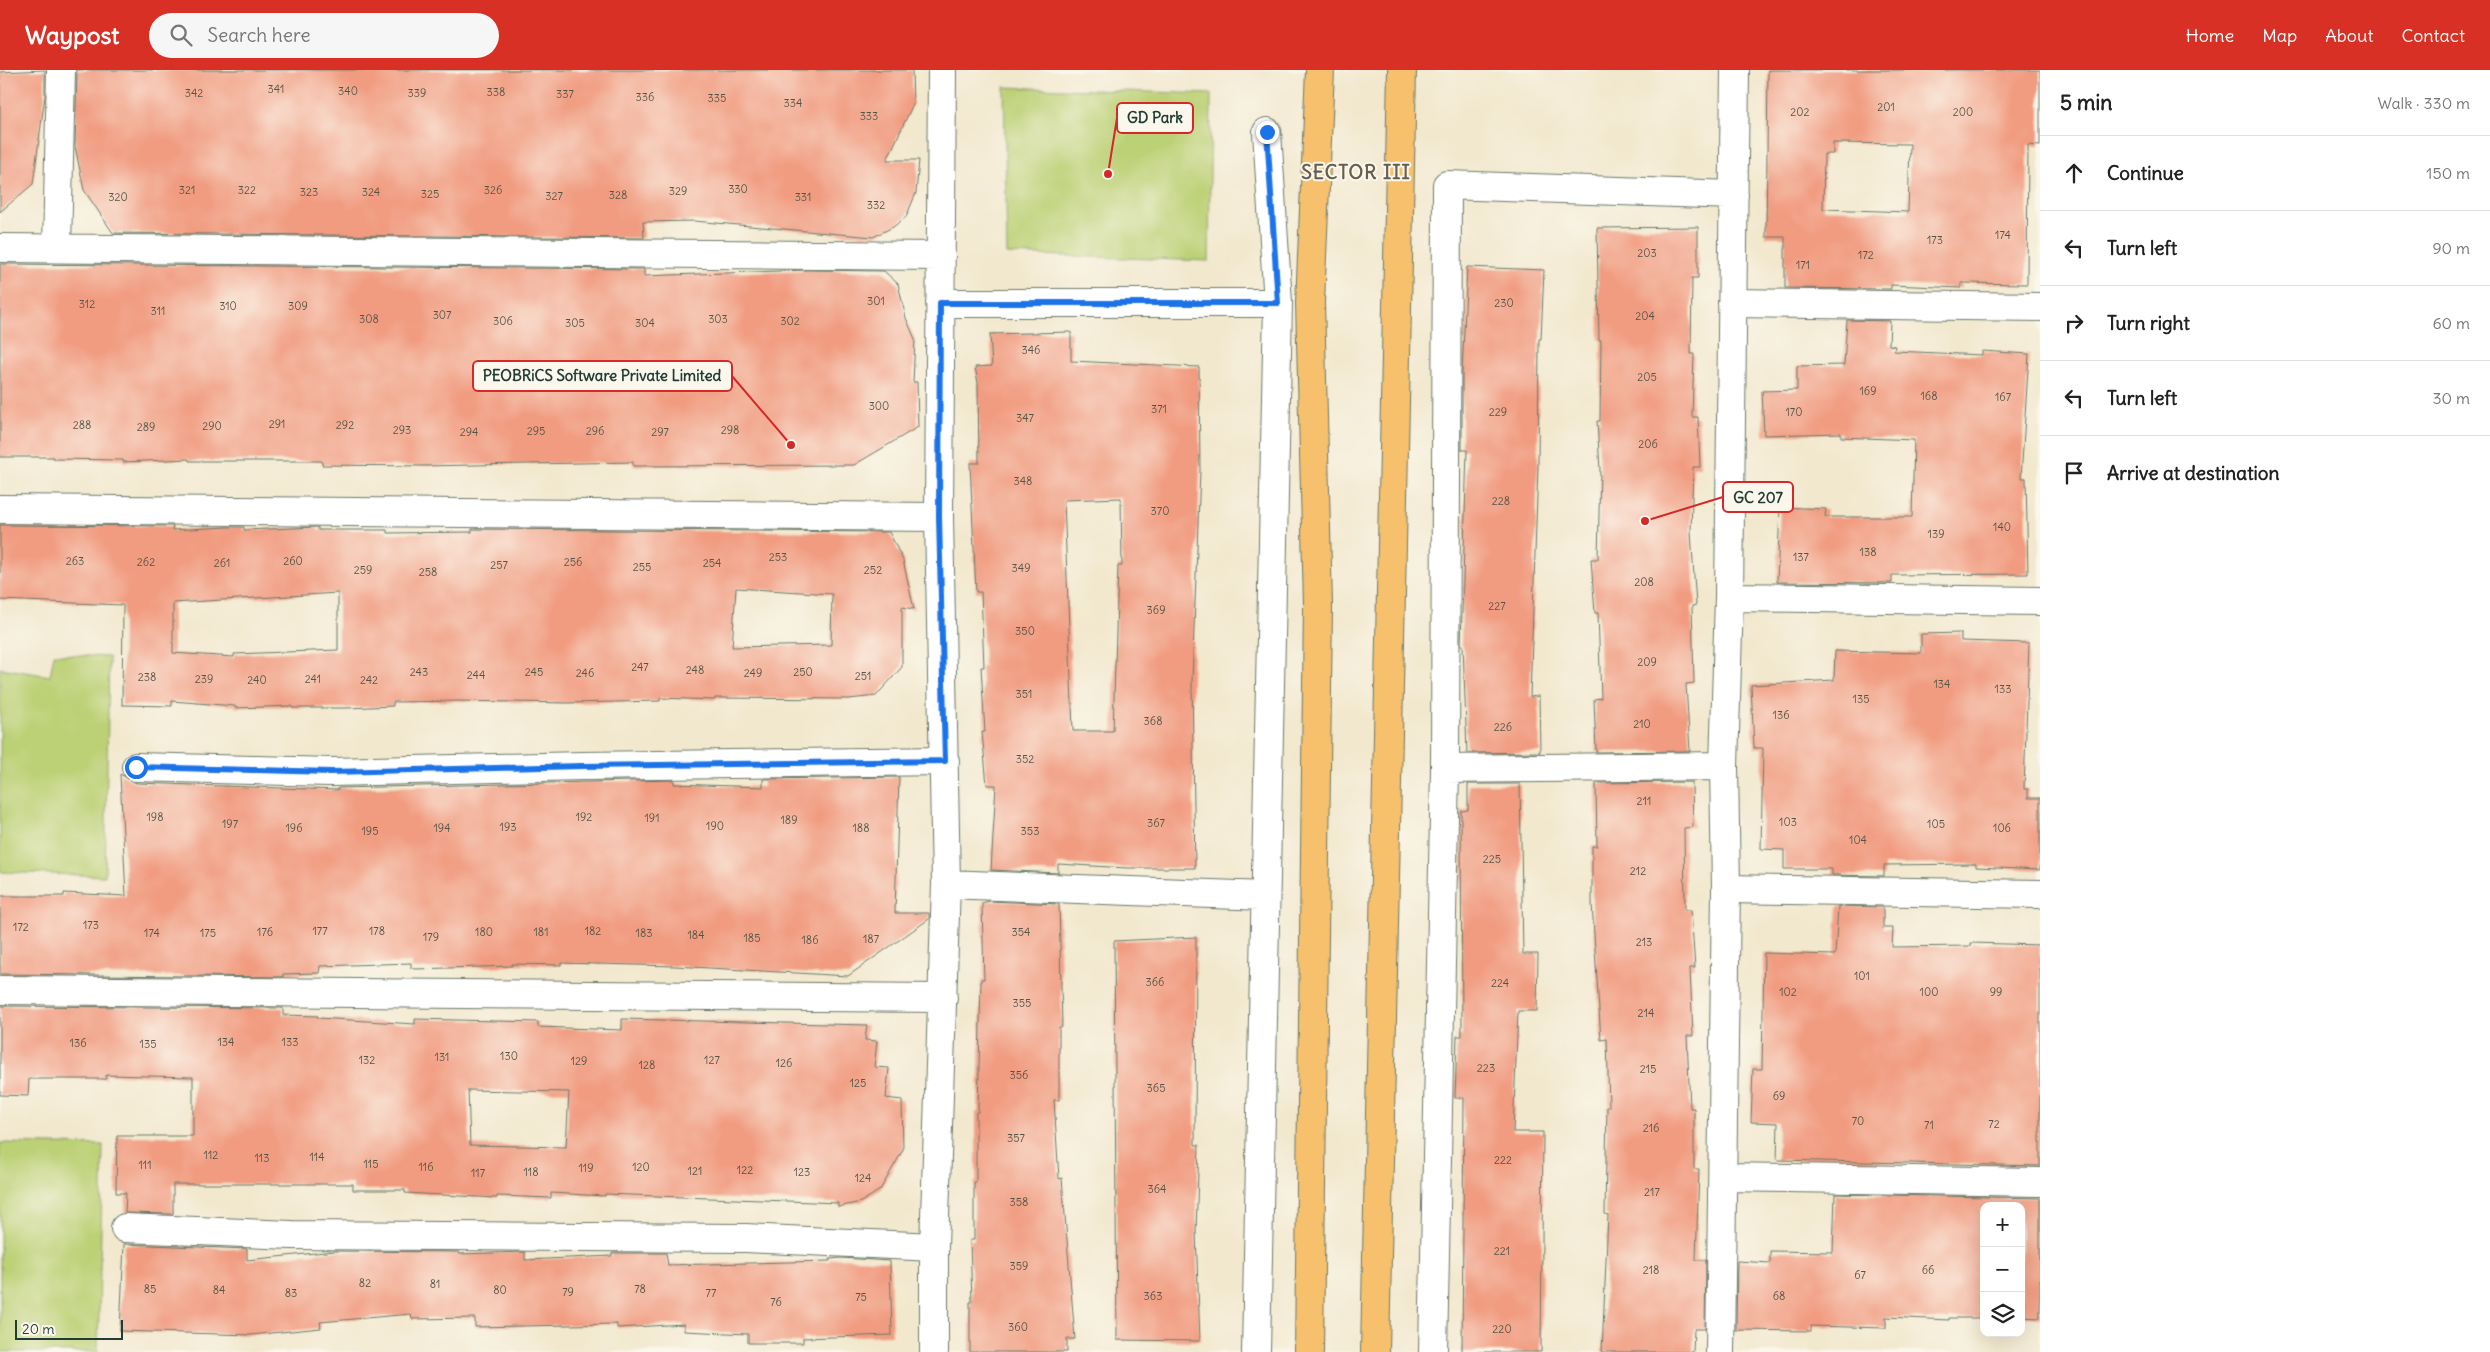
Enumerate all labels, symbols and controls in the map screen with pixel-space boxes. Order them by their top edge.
search box [149,13,499,58]
text: Waypost [25,20,119,50]
icon: search [167,21,195,49]
text: Search here [207,23,310,47]
text: Home [2186,24,2234,47]
text: Map [2262,24,2297,47]
text: About [2325,24,2373,47]
text: Contact [2401,24,2465,47]
house number: 341 [268,82,284,96]
house number: 340 [338,84,358,98]
house number: 338 [487,85,505,99]
house number: 342 [185,86,203,100]
house number: 339 [408,86,426,100]
house number: 337 [556,87,575,101]
text: 5 min [2060,89,2112,116]
house number: 336 [636,90,654,104]
house number: 335 [708,91,726,105]
text: Walk · 330 m [2377,93,2470,113]
house number: 334 [784,96,802,110]
house number: 201 [1877,100,1895,114]
callout: GD Park [1117,103,1193,133]
house number: 202 [1790,105,1810,119]
house number: 200 [1953,105,1973,119]
text: GD Park [1127,108,1183,127]
house number: 333 [860,109,878,123]
route end [1256,121,1279,144]
icon: ahead [2060,159,2088,187]
district label: SECTOR III [1301,160,1411,184]
text: Continue [2107,161,2184,185]
text: 150 m [2426,163,2470,183]
house number: 330 [728,182,748,196]
house number: 321 [179,183,195,197]
house number: 322 [238,183,256,197]
house number: 326 [484,183,502,197]
house number: 329 [669,184,687,198]
house number: 323 [300,185,318,199]
house number: 324 [362,185,380,199]
house number: 325 [421,187,439,201]
house number: 328 [609,188,627,202]
house number: 327 [545,189,563,203]
house number: 320 [108,190,128,204]
house number: 331 [795,190,811,204]
house number: 332 [867,198,885,212]
house number: 174 [1995,228,2011,242]
house number: 173 [1927,233,1943,247]
icon: left [2060,234,2088,262]
text: Turn left [2107,236,2177,260]
text: 90 m [2432,238,2470,258]
house number: 203 [1637,246,1657,260]
house number: 172 [1858,248,1874,262]
house number: 171 [1796,258,1810,272]
house number: 301 [867,294,885,308]
house number: 230 [1494,296,1514,310]
house number: 312 [79,297,95,311]
house number: 310 [219,299,237,313]
house number: 309 [288,299,308,313]
house number: 311 [151,304,165,318]
house number: 307 [433,308,452,322]
house number: 204 [1635,309,1655,323]
icon: right [2060,309,2088,337]
text: Turn right [2107,311,2190,335]
house number: 308 [359,312,379,326]
house number: 303 [708,312,728,326]
text: 60 m [2432,313,2470,333]
house number: 306 [493,314,513,328]
house number: 302 [780,314,800,328]
house number: 305 [565,316,585,330]
house number: 304 [635,316,655,330]
house number: 346 [1022,343,1040,357]
callout: PEOBRiCS Software Private Limited [473,361,732,391]
text: PEOBRiCS Software Private Limited [483,366,722,385]
house number: 205 [1637,370,1657,384]
house number: 169 [1859,384,1877,398]
icon: left [2060,384,2088,412]
text: Turn left [2107,386,2177,410]
text: 30 m [2433,388,2470,408]
house number: 168 [1920,389,1938,403]
house number: 167 [1995,390,2012,404]
house number: 300 [869,399,889,413]
house number: 371 [1151,402,1167,416]
house number: 229 [1489,405,1507,419]
house number: 170 [1786,405,1803,419]
house number: 347 [1016,411,1035,425]
house number: 291 [269,417,285,431]
house number: 288 [73,418,91,432]
house number: 292 [336,418,354,432]
house number: 290 [202,419,222,433]
house number: 289 [137,420,155,434]
house number: 293 [393,423,411,437]
house number: 298 [721,423,739,437]
house number: 295 [527,424,545,438]
house number: 296 [586,424,604,438]
house number: 294 [460,425,478,439]
house number: 297 [651,425,669,439]
house number: 206 [1638,437,1658,451]
icon: arrive [2060,459,2088,487]
text: Arrive at destination [2107,461,2280,485]
house number: 348 [1014,474,1032,488]
callout: GC 207 [1723,482,1793,512]
text: GC 207 [1733,488,1783,507]
house number: 228 [1492,494,1510,508]
house number: 370 [1151,504,1169,518]
house number: 140 [1993,520,2011,534]
house number: 139 [1928,527,1944,541]
house number: 138 [1860,545,1876,559]
house number: 253 [769,550,787,564]
house number: 137 [1793,550,1810,564]
house number: 263 [66,554,84,568]
house number: 260 [283,554,303,568]
house number: 262 [137,555,155,569]
house number: 256 [564,555,582,569]
house number: 261 [214,556,230,570]
house number: 254 [703,556,721,570]
house number: 257 [490,558,508,572]
house number: 255 [633,560,651,574]
house number: 349 [1012,561,1030,575]
house number: 259 [354,563,372,577]
house number: 252 [864,563,882,577]
house number: 258 [419,565,437,579]
house number: 208 [1634,575,1654,589]
house number: 227 [1488,599,1506,613]
house number: 369 [1147,603,1165,617]
house number: 350 [1015,624,1035,638]
house number: 209 [1637,655,1657,669]
house number: 247 [631,660,649,674]
house number: 248 [686,663,704,677]
house number: 243 [410,665,428,679]
house number: 245 [525,665,543,679]
house number: 250 [793,665,813,679]
house number: 246 [576,666,594,680]
house number: 249 [744,666,762,680]
house number: 244 [467,668,485,682]
house number: 251 [855,669,871,683]
house number: 238 [138,670,156,684]
house number: 239 [195,672,213,686]
house number: 241 [305,672,321,686]
house number: 240 [247,673,267,687]
house number: 242 [360,673,378,687]
house number: 134 [1934,677,1950,691]
house number: 133 [1995,682,2011,696]
house number: 351 [1016,687,1032,701]
house number: 135 [1853,692,1869,706]
house number: 136 [1773,708,1789,722]
house number: 368 [1144,714,1162,728]
house number: 210 [1633,717,1651,731]
house number: 226 [1494,720,1512,734]
house number: 352 [1016,752,1034,766]
route start [125,756,148,779]
house number: 211 [1637,794,1651,808]
house number: 198 [146,810,164,824]
house number: 192 [576,810,592,824]
house number: 191 [644,811,660,825]
house number: 189 [780,813,798,827]
house number: 103 [1779,815,1797,829]
house number: 367 [1147,816,1166,830]
house number: 197 [222,817,239,831]
house number: 105 [1927,817,1945,831]
house number: 190 [706,819,724,833]
house number: 193 [500,820,516,834]
house number: 196 [285,821,303,835]
house number: 194 [433,821,451,835]
house number: 188 [852,821,870,835]
house number: 106 [1993,821,2011,835]
house number: 195 [361,824,379,838]
house number: 353 [1021,824,1039,838]
house number: 104 [1849,833,1867,847]
house number: 225 [1483,852,1501,866]
house number: 212 [1630,864,1646,878]
house number: 173 [83,918,99,932]
house number: 172 [13,920,29,934]
house number: 177 [312,924,328,938]
house number: 178 [369,924,385,938]
house number: 182 [585,924,601,938]
house number: 176 [257,925,273,939]
house number: 180 [475,925,493,939]
house number: 181 [533,925,549,939]
house number: 354 [1012,925,1030,939]
house number: 174 [144,926,160,940]
house number: 175 [200,926,216,940]
house number: 183 [636,926,652,940]
house number: 184 [687,928,705,942]
house number: 179 [423,930,439,944]
house number: 185 [743,931,761,945]
house number: 187 [863,932,880,946]
house number: 186 [801,933,819,947]
house number: 213 [1636,935,1652,949]
house number: 101 [1854,969,1870,983]
house number: 366 [1146,975,1164,989]
house number: 224 [1491,976,1509,990]
house number: 102 [1779,985,1797,999]
house number: 100 [1920,985,1938,999]
house number: 99 [1990,985,2002,999]
house number: 355 [1013,996,1031,1010]
house number: 214 [1638,1006,1654,1020]
house number: 134 [218,1035,234,1049]
house number: 133 [282,1035,298,1049]
house number: 136 [70,1036,86,1050]
house number: 135 [140,1037,156,1051]
house number: 130 [500,1049,518,1063]
house number: 131 [435,1050,449,1064]
house number: 132 [359,1053,375,1067]
house number: 127 [704,1053,720,1067]
house number: 129 [571,1054,587,1068]
house number: 126 [776,1056,792,1070]
house number: 128 [639,1058,655,1072]
house number: 223 [1477,1061,1495,1075]
house number: 215 [1640,1062,1656,1076]
house number: 356 [1010,1068,1028,1082]
house number: 125 [850,1076,866,1090]
house number: 365 [1147,1081,1165,1095]
house number: 69 [1773,1089,1785,1103]
house number: 70 [1852,1114,1864,1128]
house number: 72 [1988,1117,2000,1131]
house number: 71 [1924,1118,1934,1132]
house number: 216 [1643,1121,1659,1135]
house number: 357 [1007,1131,1026,1145]
house number: 112 [204,1148,218,1162]
house number: 114 [309,1150,325,1164]
house number: 113 [255,1151,269,1165]
house number: 222 [1494,1153,1512,1167]
house number: 115 [363,1157,379,1171]
house number: 111 [138,1158,152,1172]
house number: 116 [418,1160,434,1174]
house number: 120 [632,1160,650,1174]
house number: 119 [578,1161,594,1175]
house number: 122 [737,1163,753,1177]
house number: 121 [688,1164,702,1178]
house number: 118 [523,1165,539,1179]
house number: 123 [794,1165,810,1179]
house number: 117 [471,1166,486,1180]
house number: 124 [855,1171,871,1185]
house number: 364 [1148,1182,1166,1196]
house number: 217 [1644,1185,1660,1199]
house number: 358 [1010,1195,1028,1209]
map controls [1980,1202,2025,1337]
button: + [1980,1202,2025,1247]
house number: 221 [1494,1244,1510,1258]
button: − [1980,1247,2025,1292]
house number: 359 [1010,1259,1028,1273]
house number: 218 [1643,1263,1659,1277]
house number: 66 [1922,1263,1934,1277]
house number: 67 [1854,1268,1866,1282]
house number: 82 [359,1276,371,1290]
house number: 81 [430,1277,440,1291]
house number: 85 [144,1282,156,1296]
house number: 78 [634,1282,646,1296]
house number: 84 [213,1283,225,1297]
house number: 80 [493,1283,507,1297]
house number: 79 [562,1285,574,1299]
house number: 83 [285,1286,297,1300]
house number: 77 [706,1286,717,1300]
house number: 363 [1144,1289,1162,1303]
house number: 68 [1773,1289,1785,1303]
house number: 75 [855,1290,867,1304]
button: layers [1980,1292,2025,1337]
house number: 76 [770,1295,782,1309]
scale bar [15,1317,122,1340]
text: 20 m [22,1320,55,1338]
house number: 360 [1008,1320,1028,1334]
house number: 220 [1492,1322,1512,1336]

